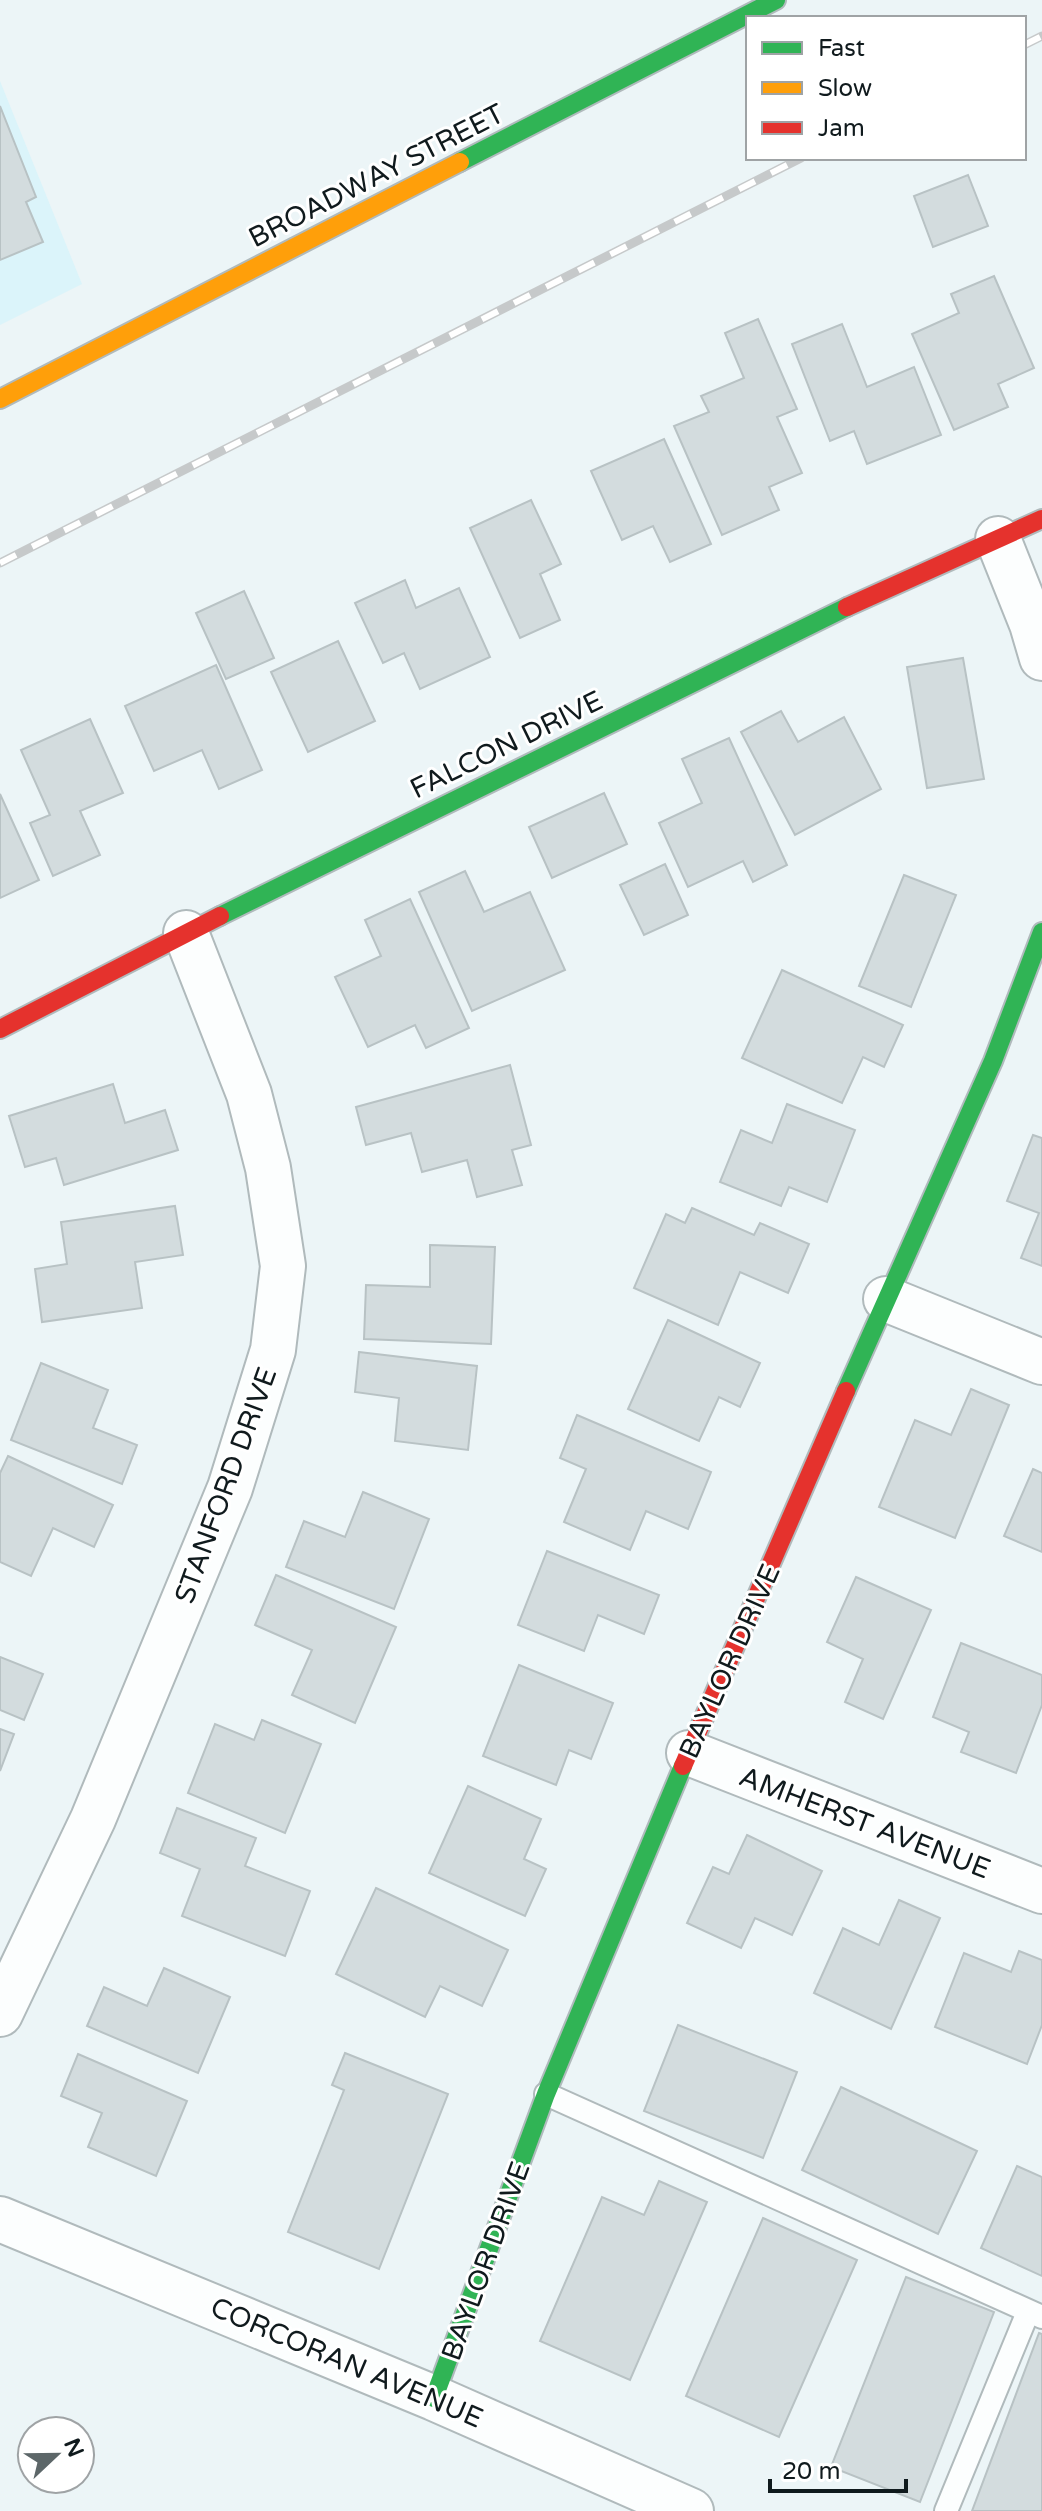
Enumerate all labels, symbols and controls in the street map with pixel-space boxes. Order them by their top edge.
legend [746,16,1026,160]
text: Fast [818,34,865,63]
text: Slow [818,74,872,103]
street label: BROADWAY STREET [243,97,510,255]
text: Jam [818,114,865,143]
street label: FALCON DRIVE [405,684,608,806]
street label: STANFORD DRIVE [167,1363,284,1608]
street label: BAYLOR DRIVE [672,1559,788,1764]
street label: AMHERST AVENUE [734,1759,995,1886]
street label: BAYLOR DRIVE [434,2157,538,2365]
street label: CORCORAN AVENUE [205,2290,488,2436]
north arrow [16,2415,96,2495]
text: N [58,2435,89,2461]
scale bar [770,2443,906,2493]
text: 20 m [782,2457,840,2486]

